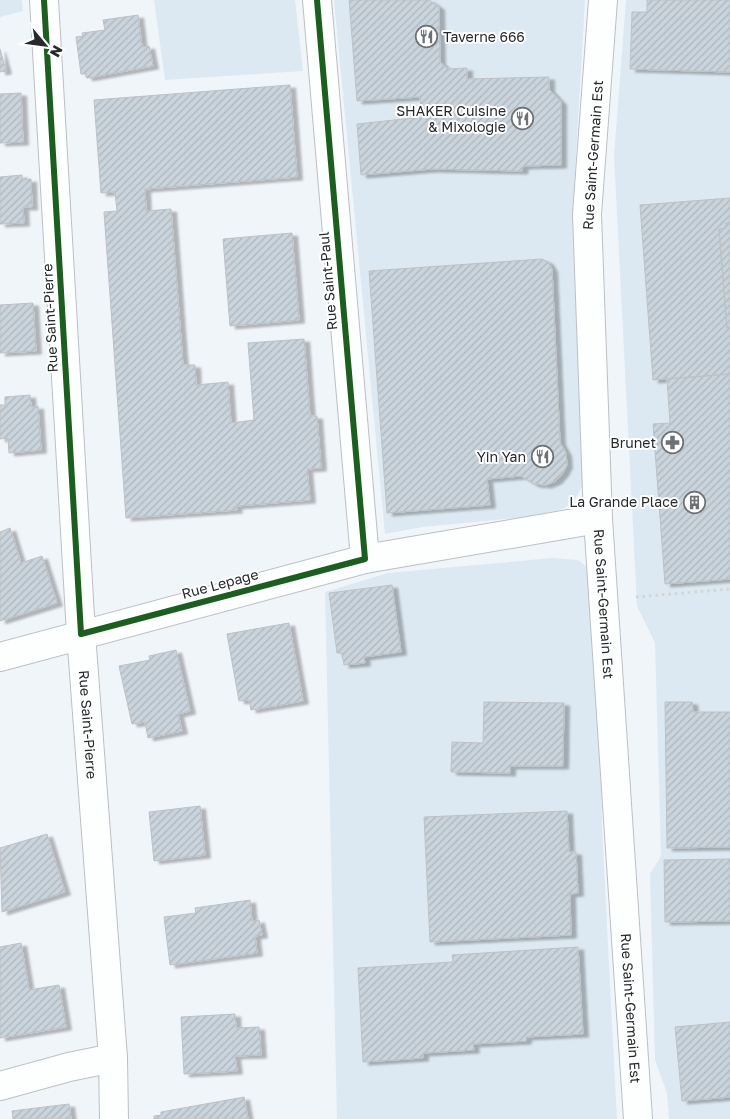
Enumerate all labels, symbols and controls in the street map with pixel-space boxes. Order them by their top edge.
north arrow [20,20,70,70]
restaurant icon: Taverne 666 [415,25,439,49]
place label: Taverne 666 [443,28,525,45]
text: N [47,43,67,60]
street label: Rue Saint-Germain Est [579,79,606,230]
place label: SHAKER Cuisine & Mixologie [396,102,506,135]
restaurant icon: SHAKER Cuisine & Mixologie [510,107,534,131]
street label: Rue Saint-Paul [315,231,340,331]
street label: Rue Saint-Pierre [38,263,61,373]
pharmacy icon: Brunet [660,431,684,455]
place label: Brunet [610,434,656,451]
restaurant icon: Yin Yan [530,445,554,469]
place label: Yin Yan [477,448,526,465]
building icon: La Grande Place [682,490,706,514]
place label: La Grande Place [569,493,678,510]
street label: Rue Saint-Germain Est [591,528,618,680]
street label: Rue Lepage [180,565,260,602]
street label: Rue Saint-Pierre [76,670,101,780]
street label: Rue Saint-Germain Est [618,932,645,1084]

